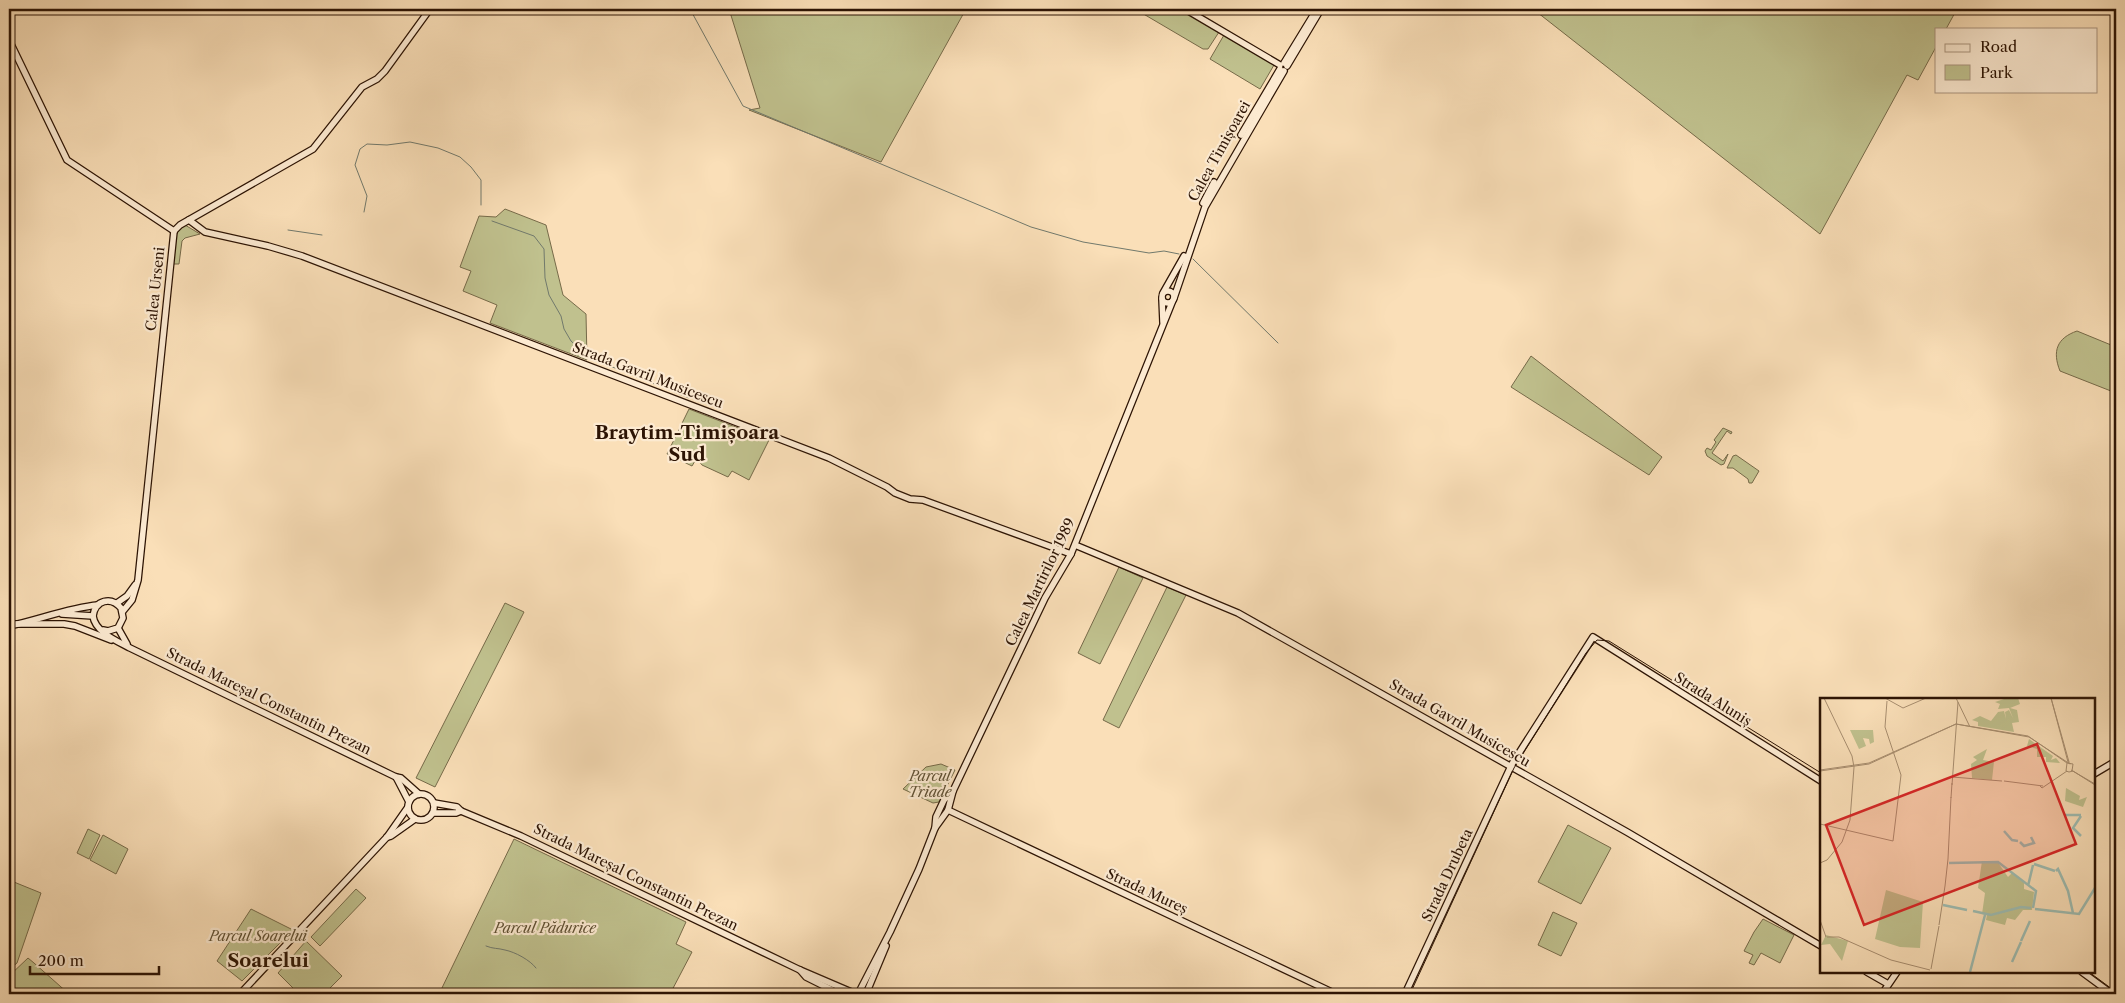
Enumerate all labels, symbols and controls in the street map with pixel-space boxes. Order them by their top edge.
legend [1935,28,2098,92]
text: Road [1980,37,2017,56]
text: Park [1980,63,2014,82]
street label: Calea Timișoarei [1184,97,1254,205]
street label: Calea Urseni [142,246,168,332]
street label: Strada Gavril Musicescu [570,338,726,412]
district label: Braytim-Timișoara Sud [595,421,780,466]
street label: Calea Martirilor 1989 [1001,515,1079,649]
street label: Strada Mareșal Constantin Prezan [164,643,374,759]
street label: Strada Aluniș [1671,668,1755,730]
street label: Strada Gavril Musicescu [1386,675,1534,771]
inset map [1820,698,2095,973]
park label: Parcul Triade [908,767,953,801]
street label: Strada Mareșal Constantin Prezan [531,819,741,935]
street label: Strada Drubeta [1418,825,1477,924]
street label: Strada Mureș [1103,864,1191,918]
park label: Parcul Pădurice [493,919,597,937]
park label: Parcul Soarelui [208,927,309,945]
scale bar [30,943,159,975]
district label: Soarelui [227,949,309,972]
text: 200 m [38,951,84,970]

